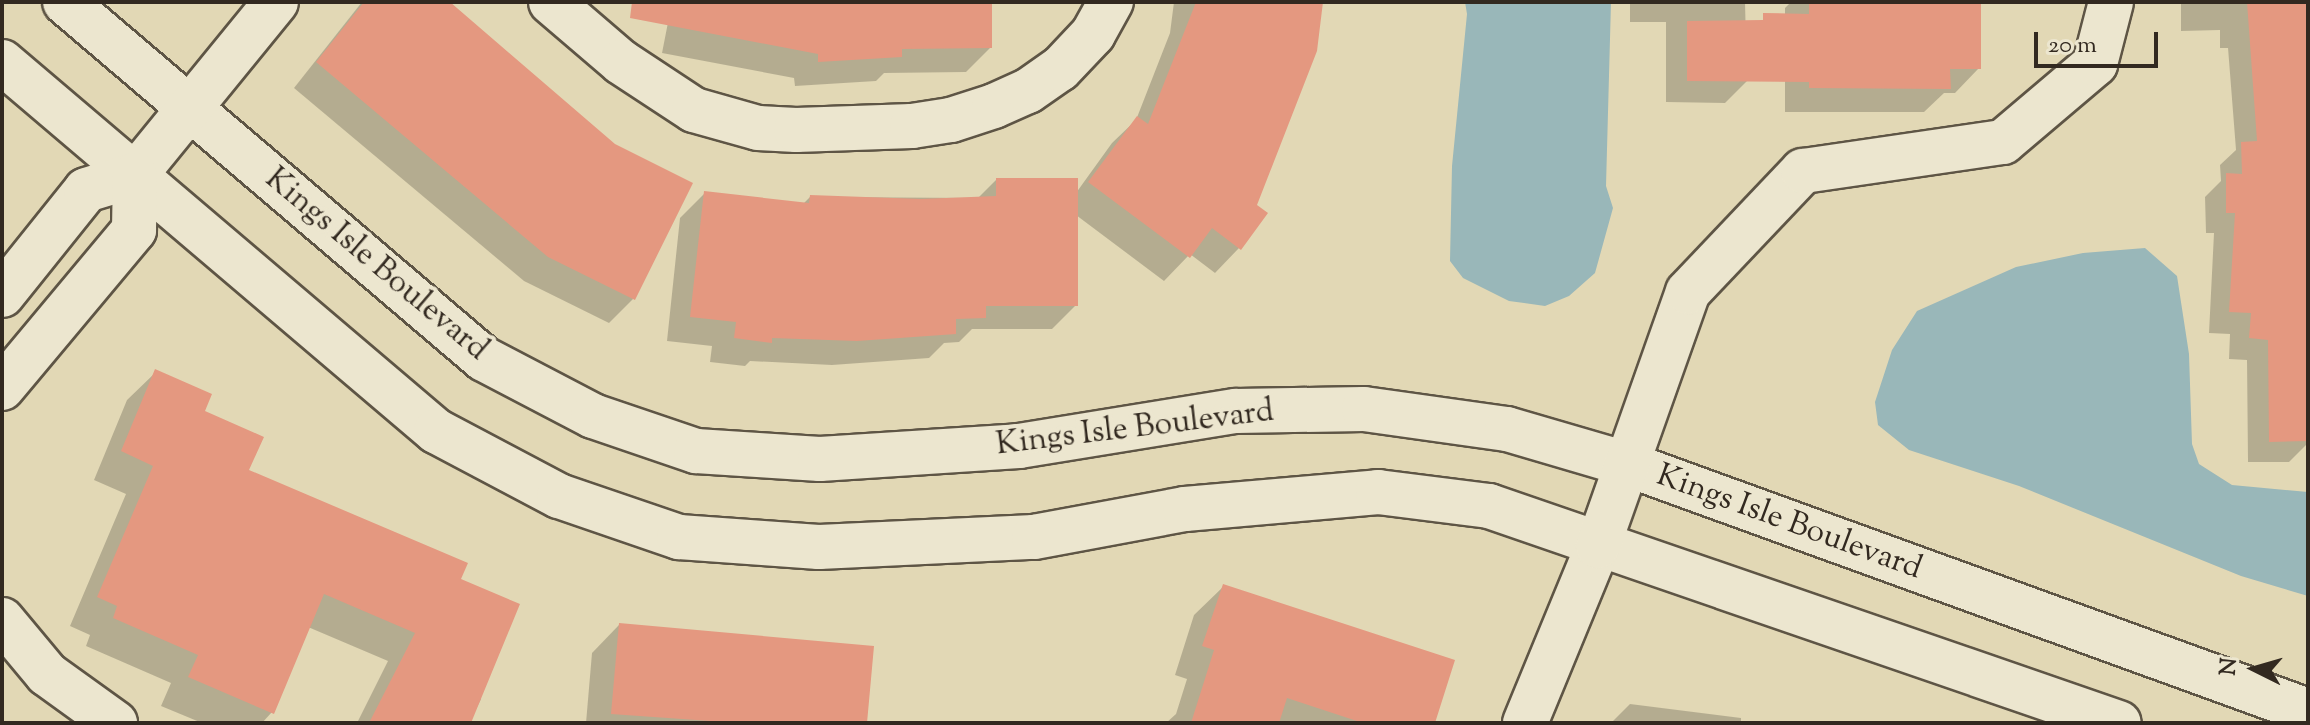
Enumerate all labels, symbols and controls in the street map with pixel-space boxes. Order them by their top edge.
scale bar [2038,16,2162,66]
text: 20 m [2048,29,2097,63]
street label: Kings Isle Boulevard [257,160,495,370]
street label: Kings Isle Boulevard [994,393,1276,465]
street label: Kings Isle Boulevard [1651,457,1927,589]
north arrow [2214,629,2294,709]
text: N [2213,657,2247,677]

